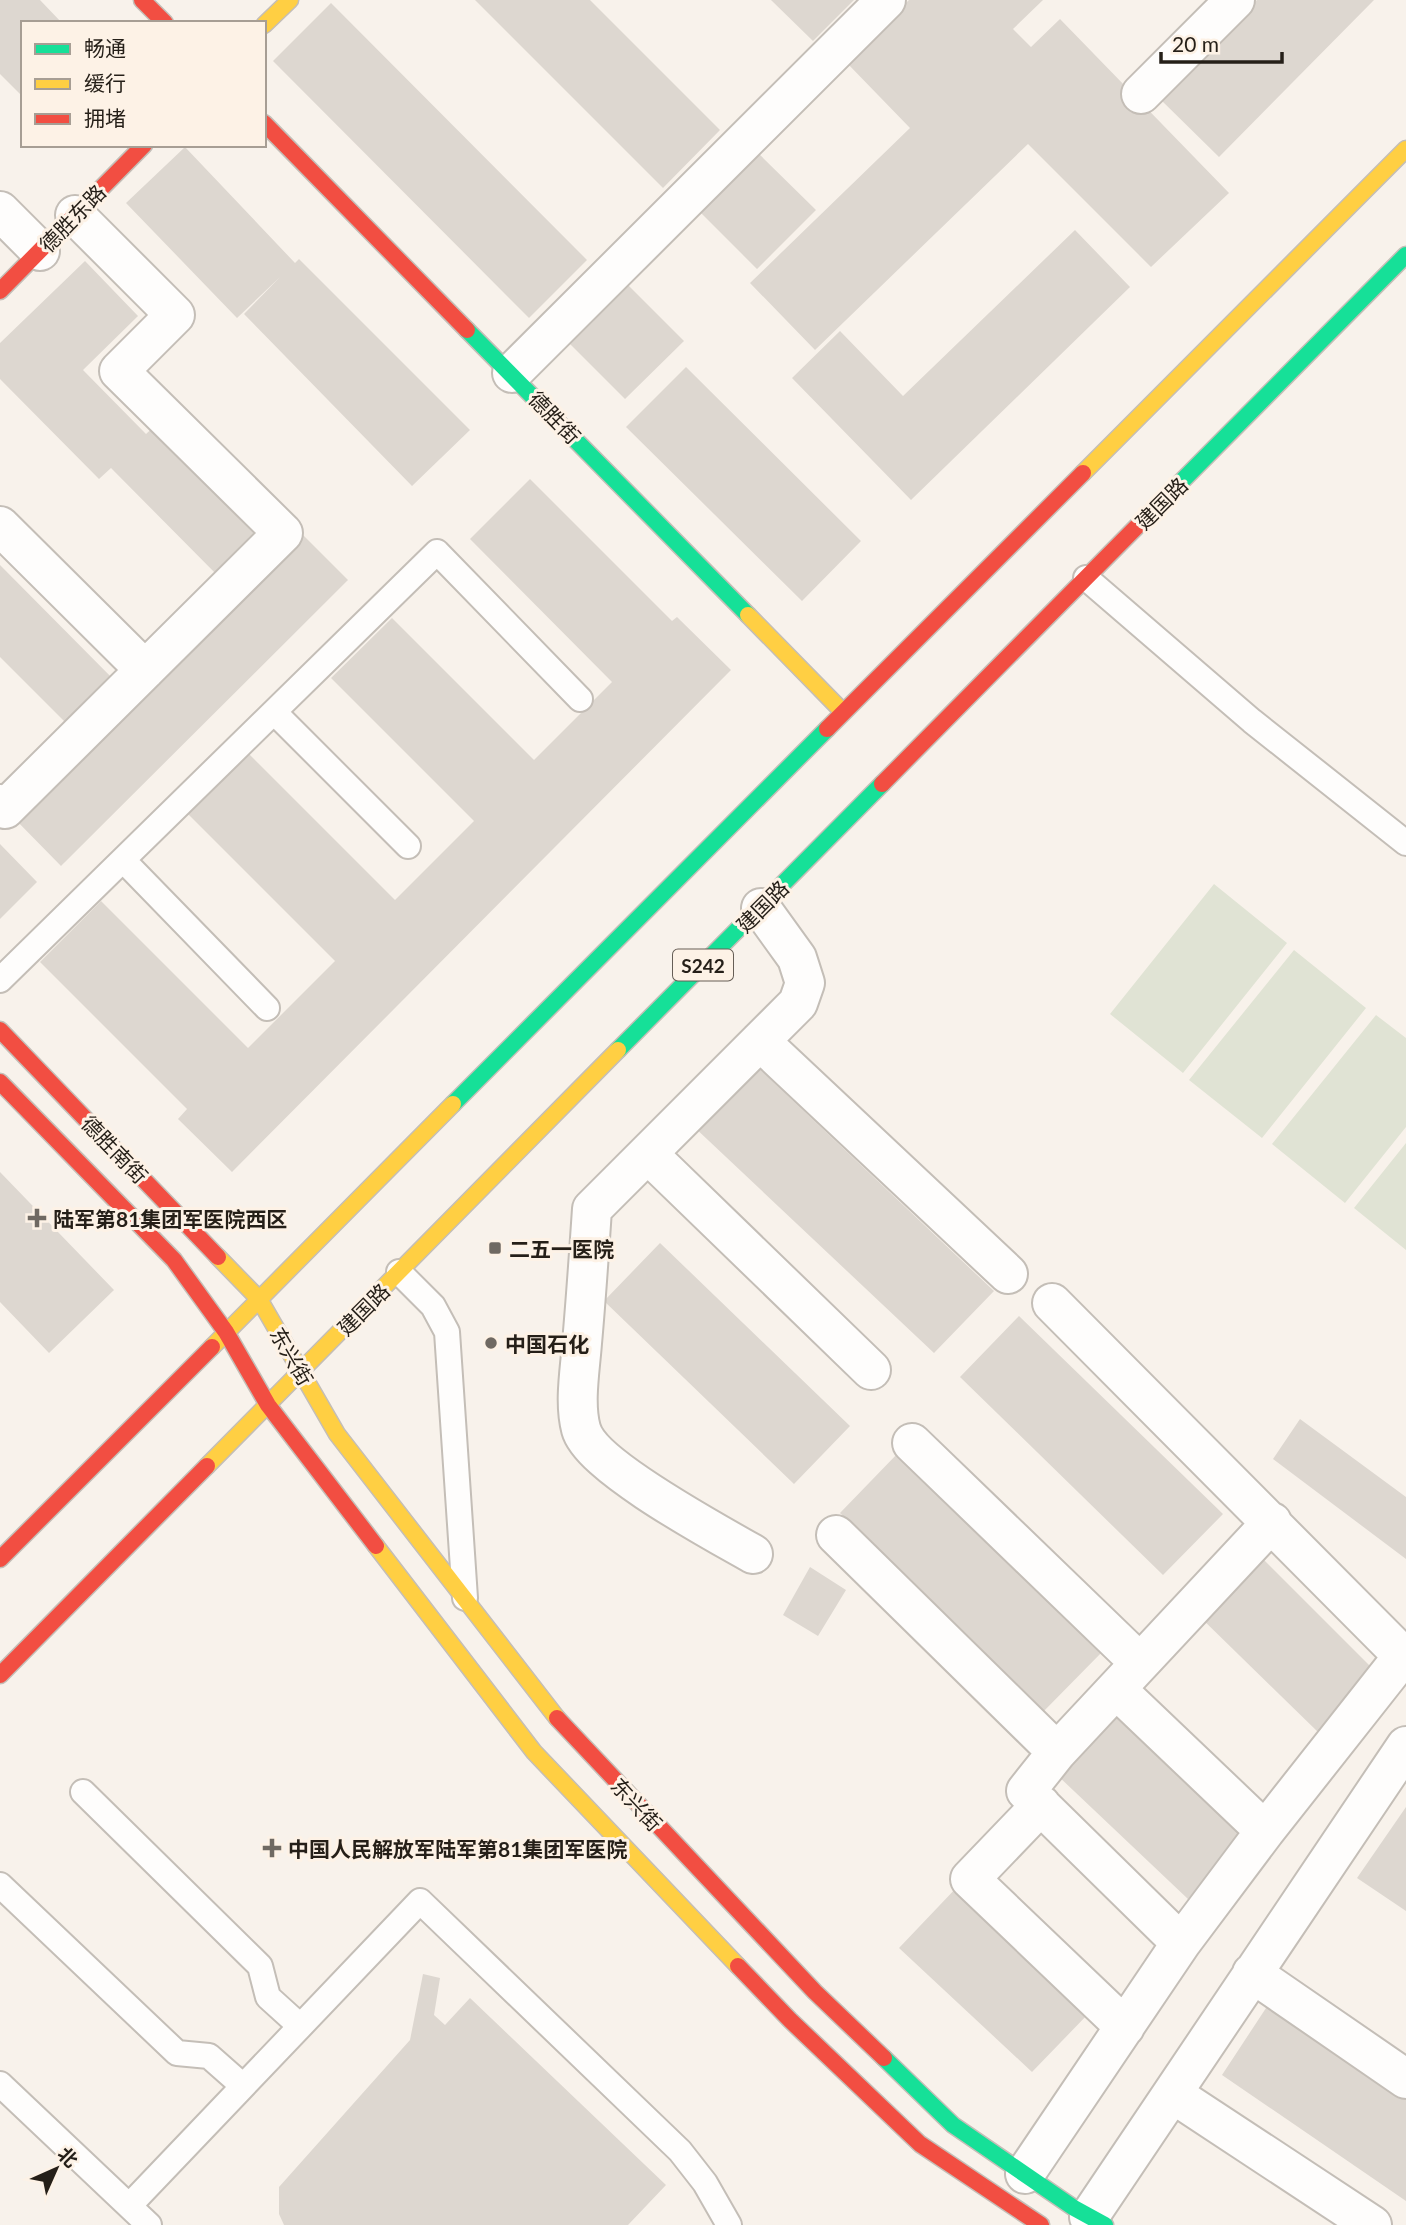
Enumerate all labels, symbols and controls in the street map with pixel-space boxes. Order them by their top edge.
legend [21,21,266,147]
scale bar [1161,21,1282,65]
text: 20 m [1172,31,1219,56]
text: 畅通 [84,35,126,60]
text: 缓行 [84,70,126,95]
text: 拥堵 [84,105,126,130]
street label: 德胜东路 [34,179,110,257]
street label: 德胜街 [524,386,586,448]
street label: 建国路 [1130,472,1192,534]
street label: 建国路 [731,875,793,937]
road number: S242 [673,950,733,981]
street label: 德胜南街 [77,1110,153,1188]
place label: 陆军第81集团军医院西区 [53,1206,287,1231]
marker: 陆军第81集团军医院西区 [27,1208,47,1228]
place label: 二五一医院 [509,1236,614,1261]
marker: 二五一医院 [487,1240,503,1256]
street label: 建国路 [332,1278,394,1340]
street label: 东兴街 [265,1322,319,1390]
place label: 中国石化 [505,1331,589,1356]
marker: 中国石化 [483,1335,499,1351]
street label: 东兴街 [606,1772,668,1836]
place label: 中国人民解放军陆军第81集团军医院 [288,1836,627,1861]
marker: 中国人民解放军陆军第81集团军医院 [262,1838,282,1858]
north arrow [21,2134,91,2204]
text: 北 [54,2142,83,2171]

